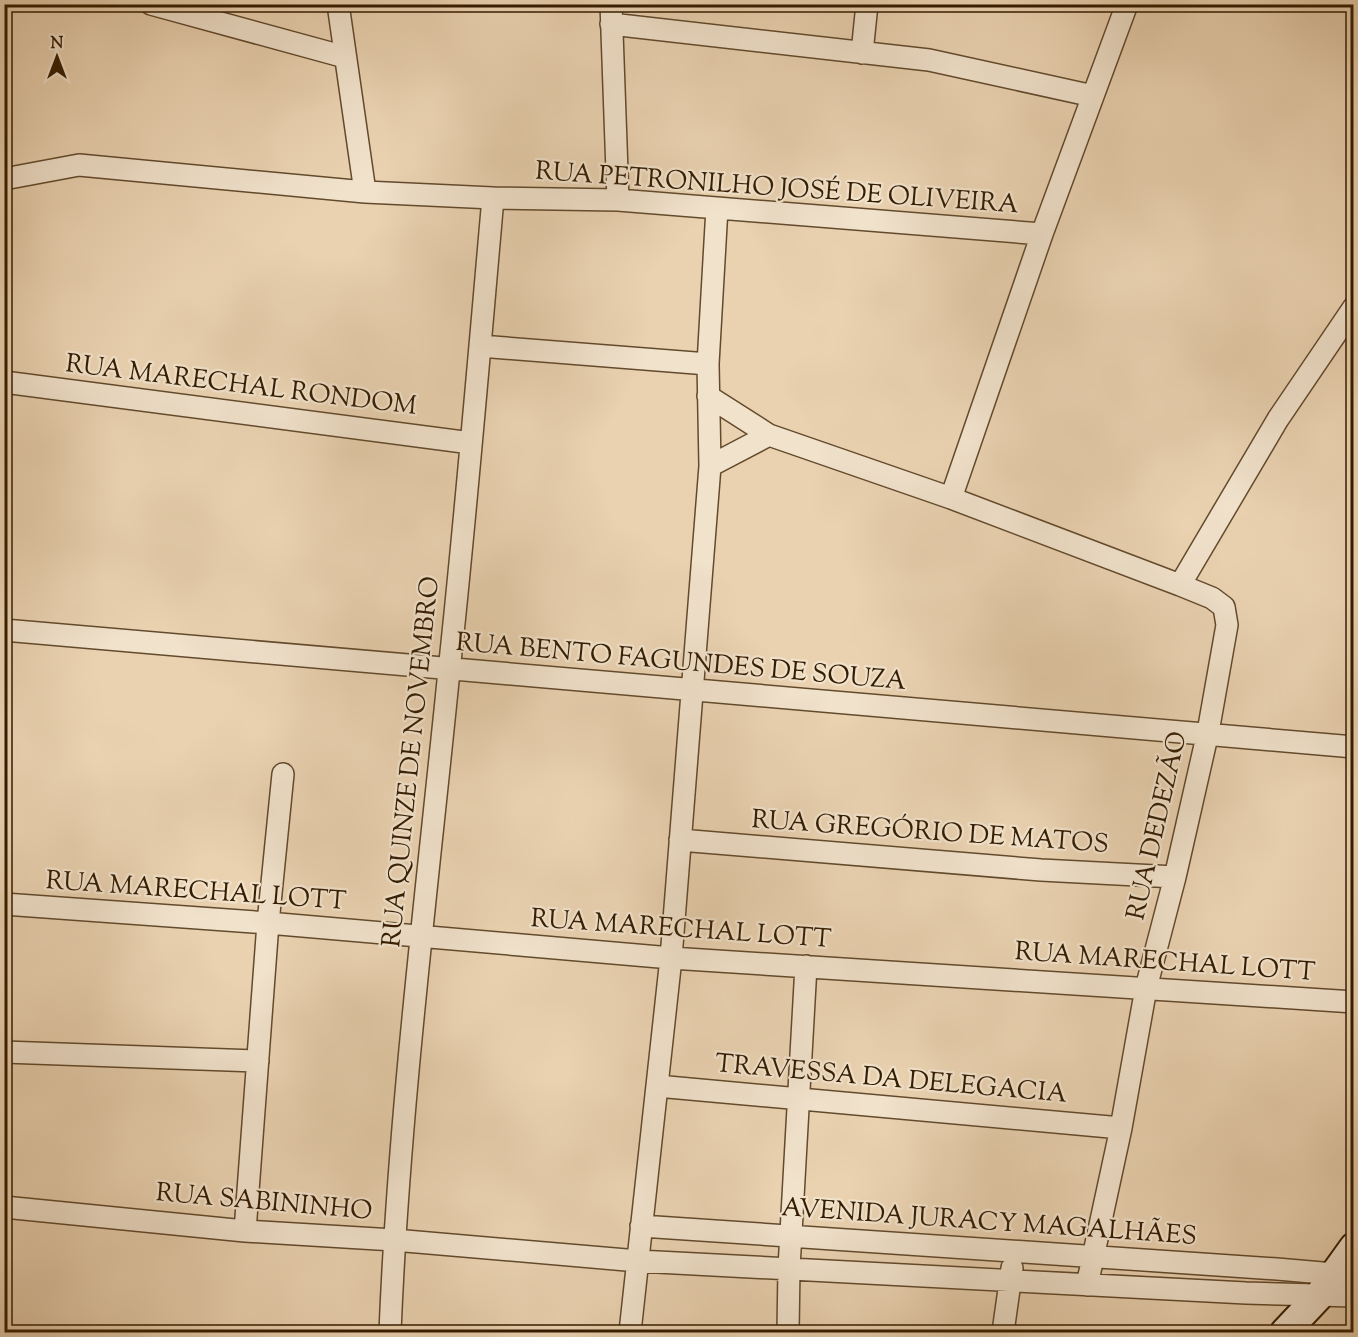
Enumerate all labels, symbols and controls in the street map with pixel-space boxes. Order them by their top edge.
north arrow [27,27,87,87]
text: N [51,33,64,56]
street label: RUA PETRONILHO JOSÉ DE OLIVEIRA [534,154,1020,224]
street label: RUA MARECHAL RONDOM [63,346,419,426]
street label: RUA QUINZE DE NOVEMBRO [374,575,450,949]
street label: RUA BENTO FAGUNDES DE SOUZA [454,625,908,701]
street label: RUA DEDEZÃO [1118,728,1198,924]
street label: RUA GREGÓRIO DE MATOS [750,802,1110,864]
street label: RUA MARECHAL LOTT [45,863,347,921]
street label: RUA MARECHAL LOTT [530,901,832,959]
street label: RUA MARECHAL LOTT [1014,934,1316,992]
street label: TRAVESSA DA DELEGACIA [713,1046,1069,1114]
street label: RUA SABININHO [154,1175,374,1231]
street label: AVENIDA JURACY MAGALHÃES [780,1190,1198,1256]

